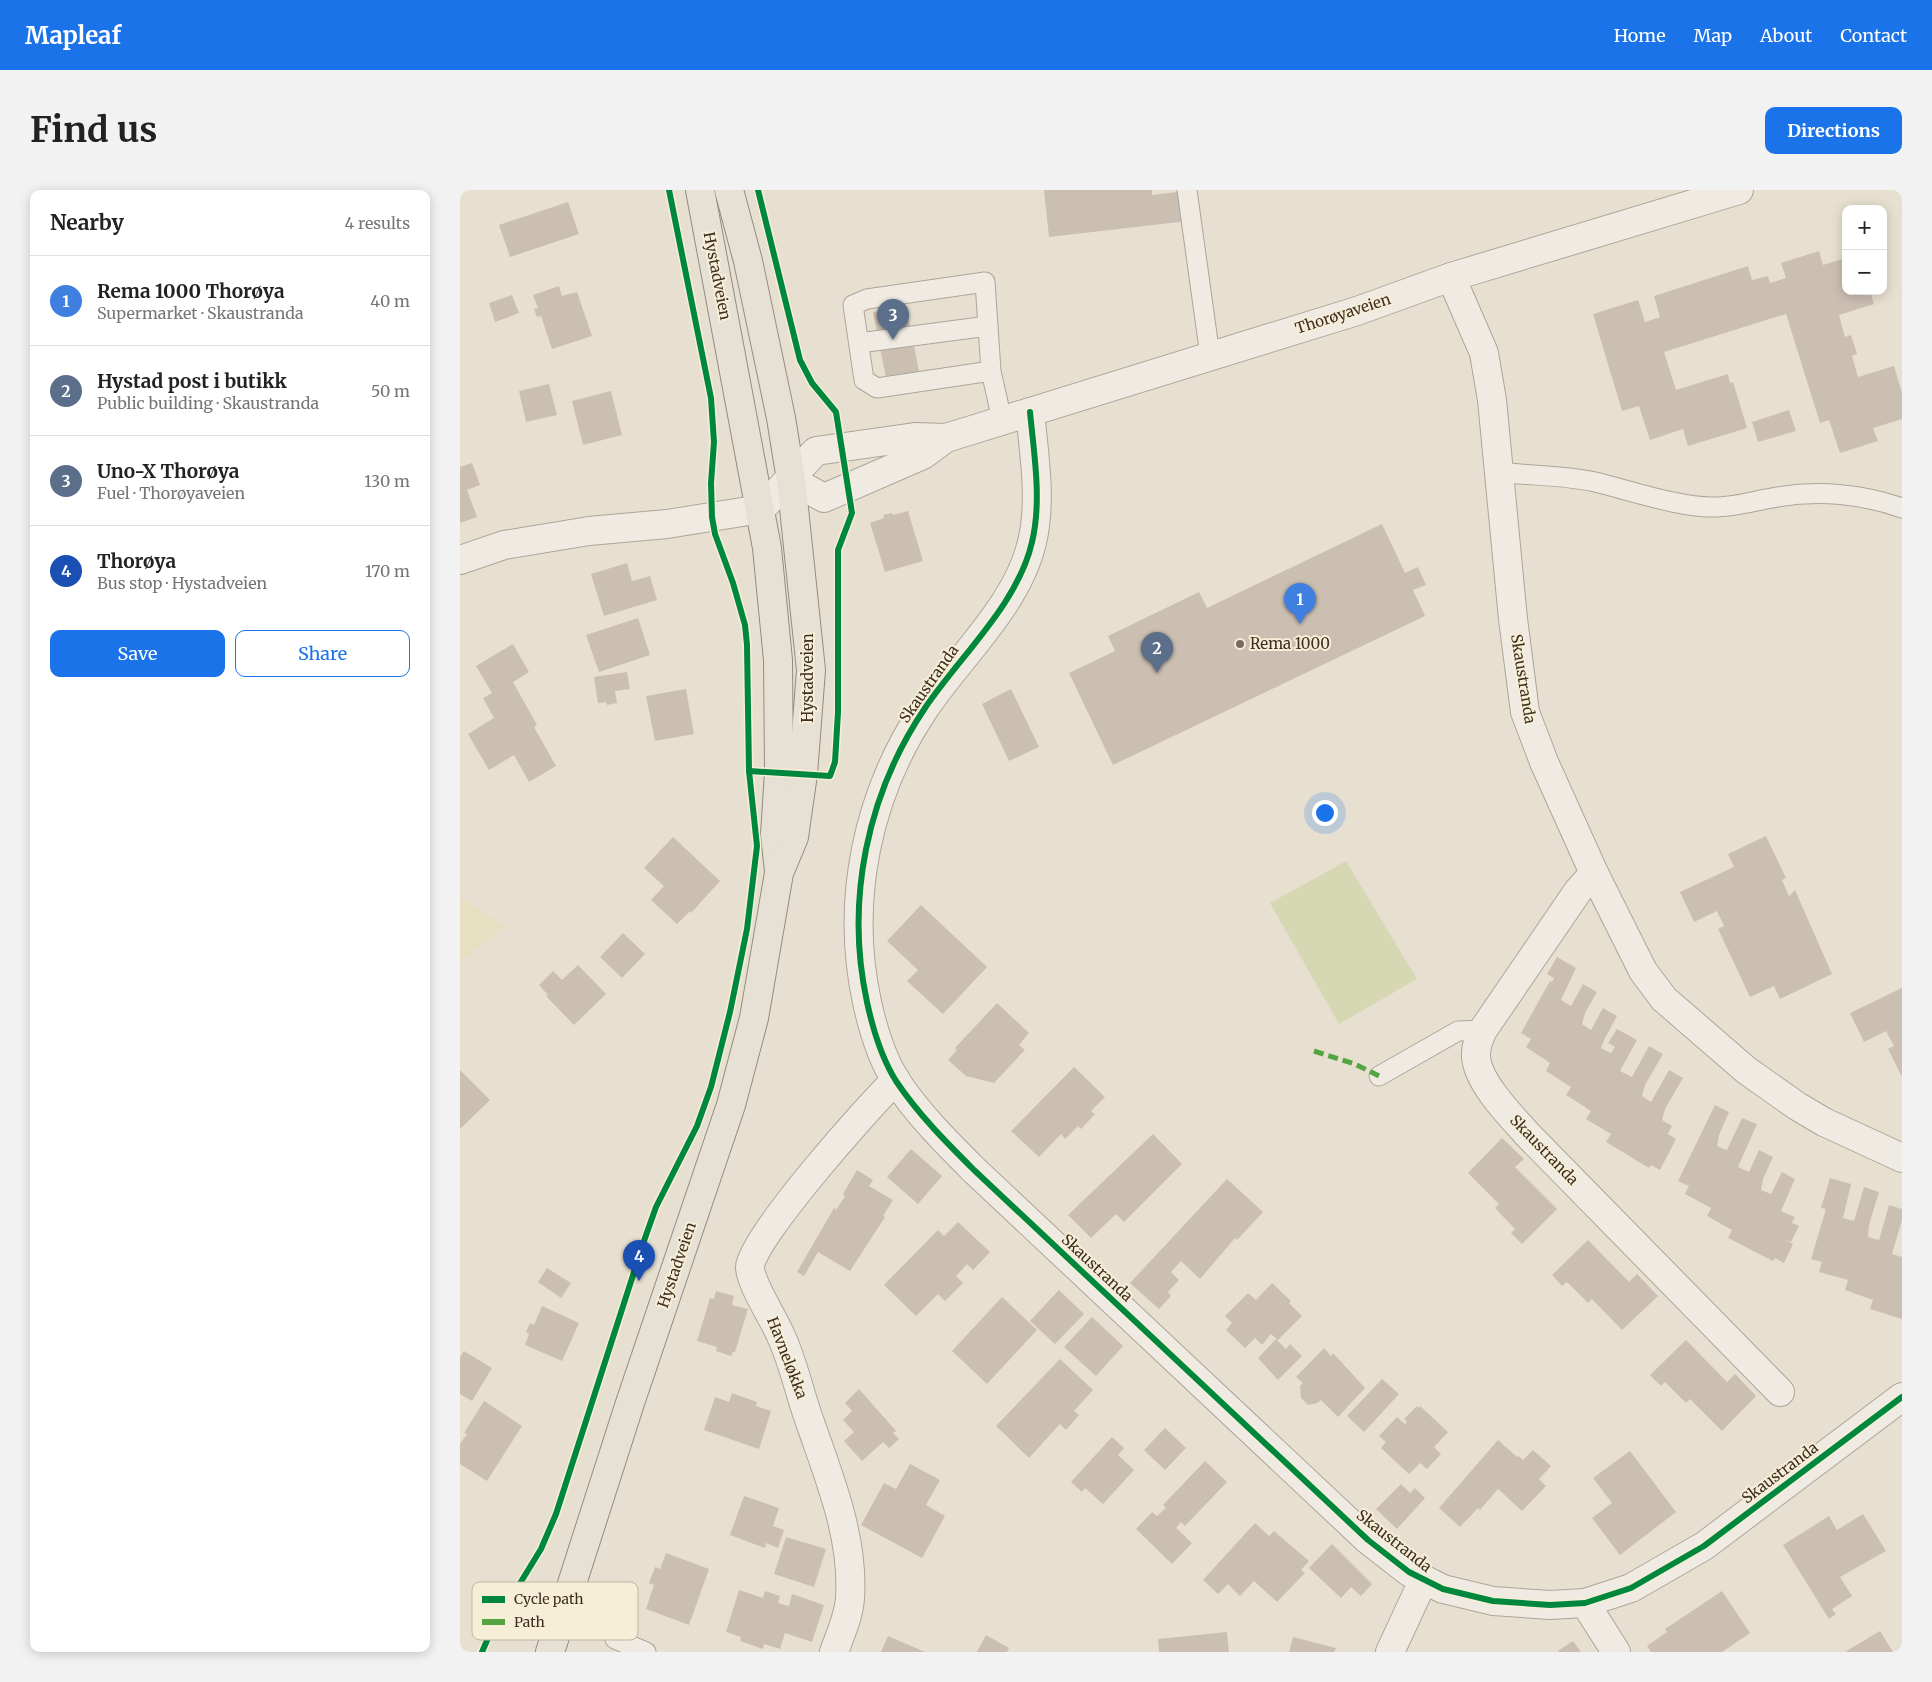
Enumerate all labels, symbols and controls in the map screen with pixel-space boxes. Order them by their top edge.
text: Mapleaf [25,20,121,51]
text: Home [1614,24,1666,47]
text: Map [1694,24,1732,47]
text: About [1760,24,1812,47]
text: Contact [1840,24,1907,47]
button: Directions [1765,107,1902,154]
text: Find us [30,108,157,152]
map controls [1842,205,1887,295]
button: + [1842,205,1887,250]
text: Nearby [50,209,124,236]
text: 4 results [344,213,410,233]
street label: Hystadveien [700,230,735,322]
button: − [1842,250,1887,295]
text: Rema 1000 Thorøya [97,279,285,303]
street label: Thorøyaveien [1293,289,1393,338]
text: 1 [62,291,70,311]
text: 40 m [370,291,410,311]
pin: 3 [877,299,909,340]
text: Supermarket · Skaustranda [97,303,304,323]
text: Hystad post i butikk [97,369,287,393]
text: 2 [61,381,71,401]
text: 50 m [371,381,410,401]
text: Public building · Skaustranda [97,393,319,413]
text: Uno-X Thorøya [97,459,240,483]
text: 3 [61,471,71,491]
text: 130 m [364,471,410,491]
text: Fuel · Thorøyaveien [97,483,245,503]
text: Thorøya [97,549,176,573]
text: 4 [61,561,71,581]
text: 170 m [365,561,410,581]
text: Bus stop · Hystadveien [97,573,267,593]
pin: 1 [1284,583,1316,624]
button: Save [50,630,225,677]
button: Share [235,630,410,677]
pin: 2 [1141,632,1173,673]
street label: Hystadveien [798,633,817,723]
street label: Skaustranda [1507,633,1540,725]
place label: Rema 1000 [1250,634,1330,653]
marker: Rema 1000 [1234,638,1246,650]
street label: Skaustranda [895,641,962,726]
your location [1312,800,1338,826]
street label: Skaustranda [1506,1110,1583,1189]
street label: Hystadveien [653,1219,700,1310]
street label: Skaustranda [1058,1230,1137,1305]
pin: 4 [623,1240,655,1281]
street label: Havneløkka [763,1314,812,1402]
street label: Skaustranda [1738,1438,1822,1507]
street label: Skaustranda [1353,1505,1436,1576]
legend [472,1582,638,1640]
text: Cycle path [514,1590,584,1608]
text: Path [514,1613,545,1631]

